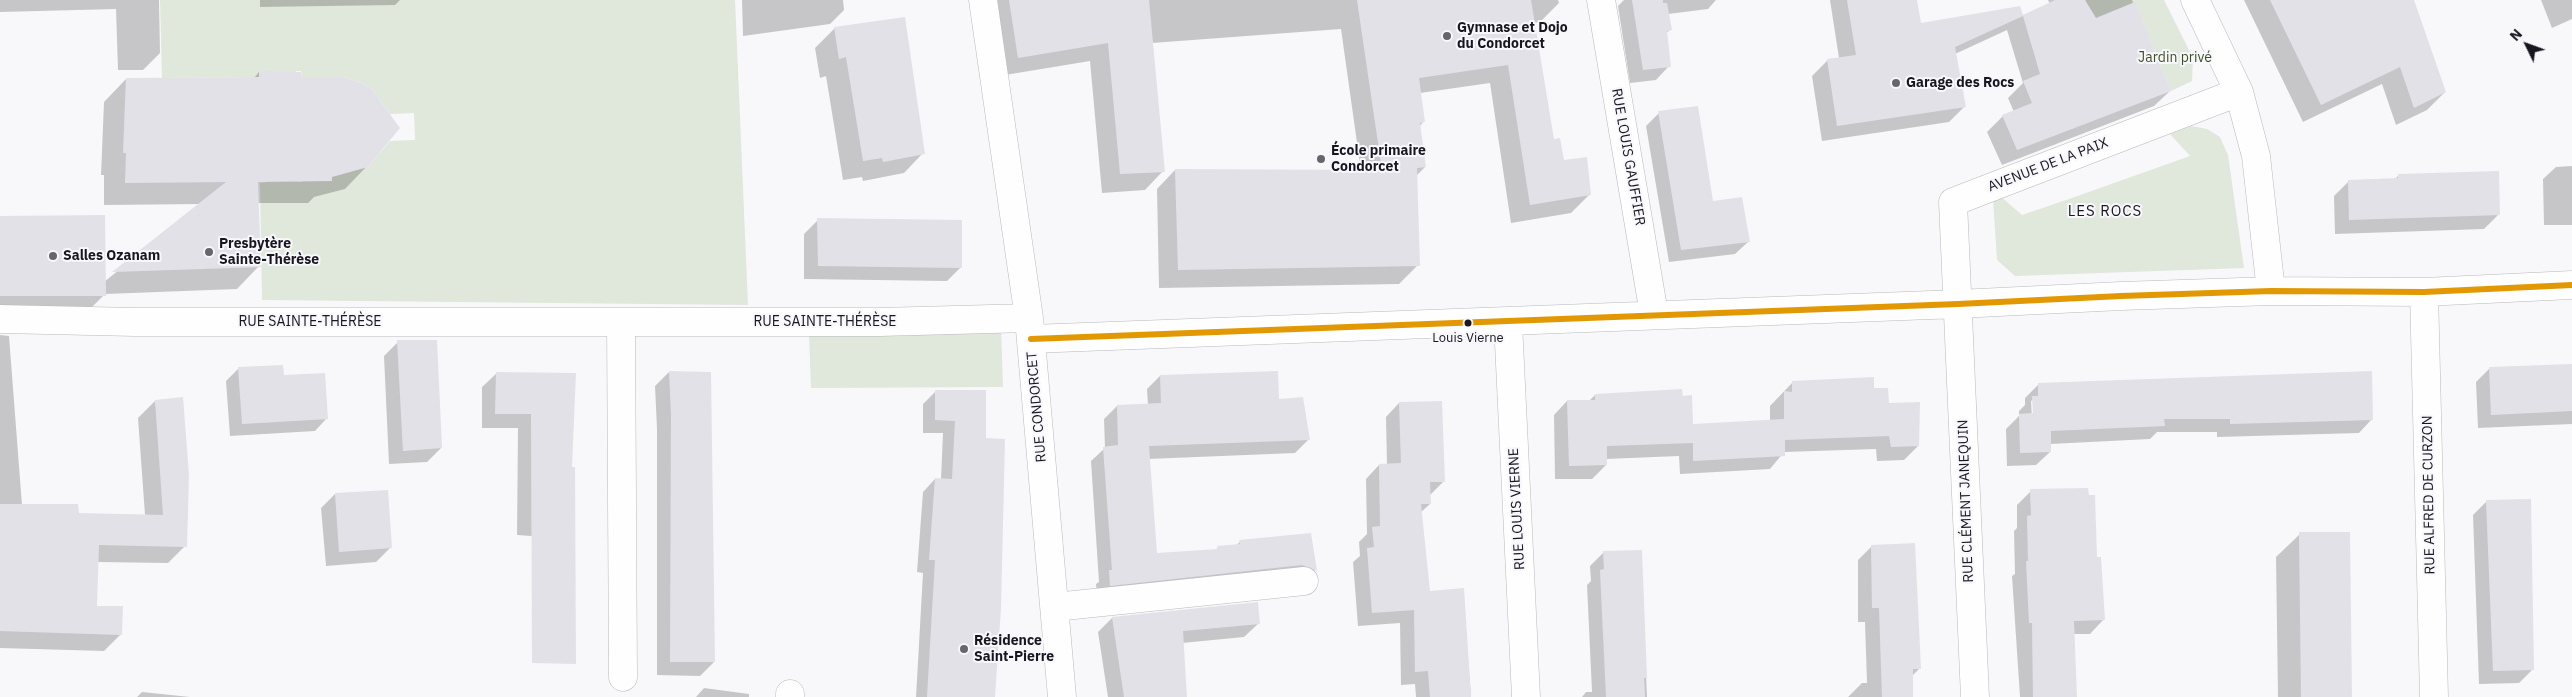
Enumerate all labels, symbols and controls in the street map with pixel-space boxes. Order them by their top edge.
place label: Gymnase et Dojo du Condorcet [1457,20,1568,52]
north arrow [2502,20,2552,70]
text: N [2506,25,2526,45]
marker: Gymnase et Dojo du Condorcet [1441,30,1453,42]
park label: Jardin privé [2138,50,2212,66]
place label: Garage des Rocs [1906,75,2014,91]
marker: Garage des Rocs [1890,77,1902,89]
street label: RUE LOUIS GAUFFIER [1608,87,1648,227]
street label: AVENUE DE LA PAIX [1986,134,2110,196]
place label: École primaire Condorcet [1331,143,1426,176]
marker: École primaire Condorcet [1315,153,1327,165]
district label: LES ROCS [2067,203,2143,221]
place label: Presbytère Sainte-Thérèse [219,236,319,268]
marker: Presbytère Sainte-Thérèse [203,246,215,258]
place label: Salles Ozanam [63,248,160,264]
marker: Salles Ozanam [47,250,59,262]
street label: RUE SAINTE-THÉRÈSE [239,314,381,330]
street label: RUE SAINTE-THÉRÈSE [754,314,896,330]
marker: Louis Vierne [1463,318,1473,328]
place label: Louis Vierne [1432,330,1504,346]
street label: RUE CONDORCET [1024,351,1050,463]
street label: RUE ALFRED DE CURZON [2419,415,2439,575]
street label: RUE CLÉMENT JANEQUIN [1955,419,1977,583]
street label: RUE LOUIS VIERNE [1505,448,1529,570]
place label: Résidence Saint-Pierre [974,633,1054,666]
marker: Résidence Saint-Pierre [958,643,970,655]

